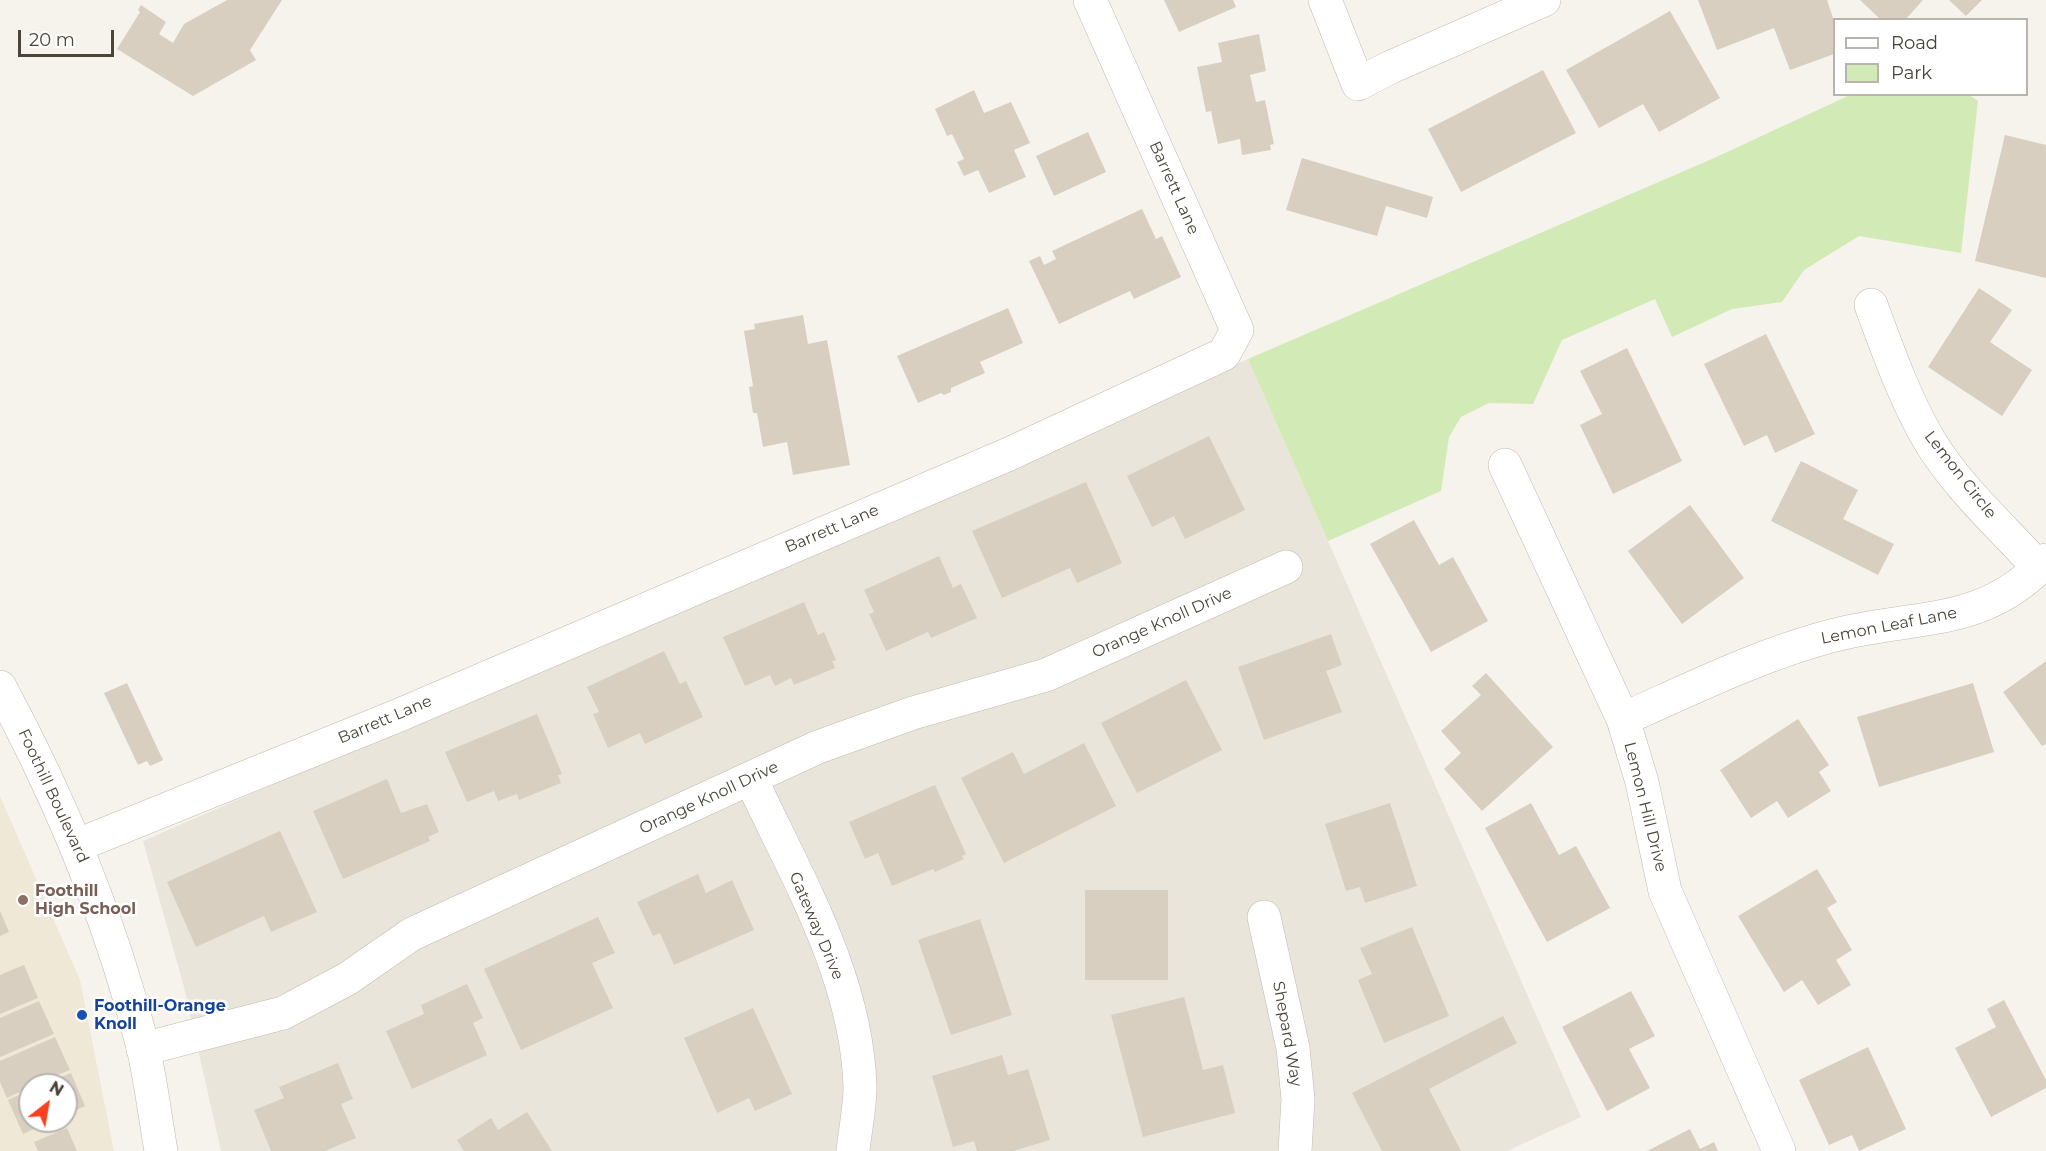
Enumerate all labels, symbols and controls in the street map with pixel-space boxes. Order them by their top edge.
scale bar [21,18,117,56]
legend [1833,18,2028,96]
text: 20 m [29,29,75,51]
text: Road [1891,32,1938,54]
text: Park [1891,62,1932,84]
street label: Barrett Lane [1145,138,1203,238]
street label: Lemon Circle [1920,427,2000,523]
street label: Barrett Lane [782,501,882,557]
street label: Orange Knoll Drive [1089,584,1235,662]
street label: Lemon Leaf Lane [1819,603,1959,649]
street label: Barrett Lane [335,692,435,748]
street label: Foothill Boulevard [13,726,93,866]
street label: Lemon Hill Drive [1620,740,1670,874]
street label: Orange Knoll Drive [637,757,781,839]
street label: Gateway Drive [785,869,847,983]
place label: Foothill High School [35,881,136,919]
marker: Foothill High School [16,893,30,907]
street label: Shepard Way [1268,980,1306,1088]
place label: Foothill-Orange Knoll [94,996,226,1034]
marker: Foothill-Orange Knoll [75,1008,89,1022]
north arrow [18,1073,78,1133]
text: N [46,1077,67,1100]

